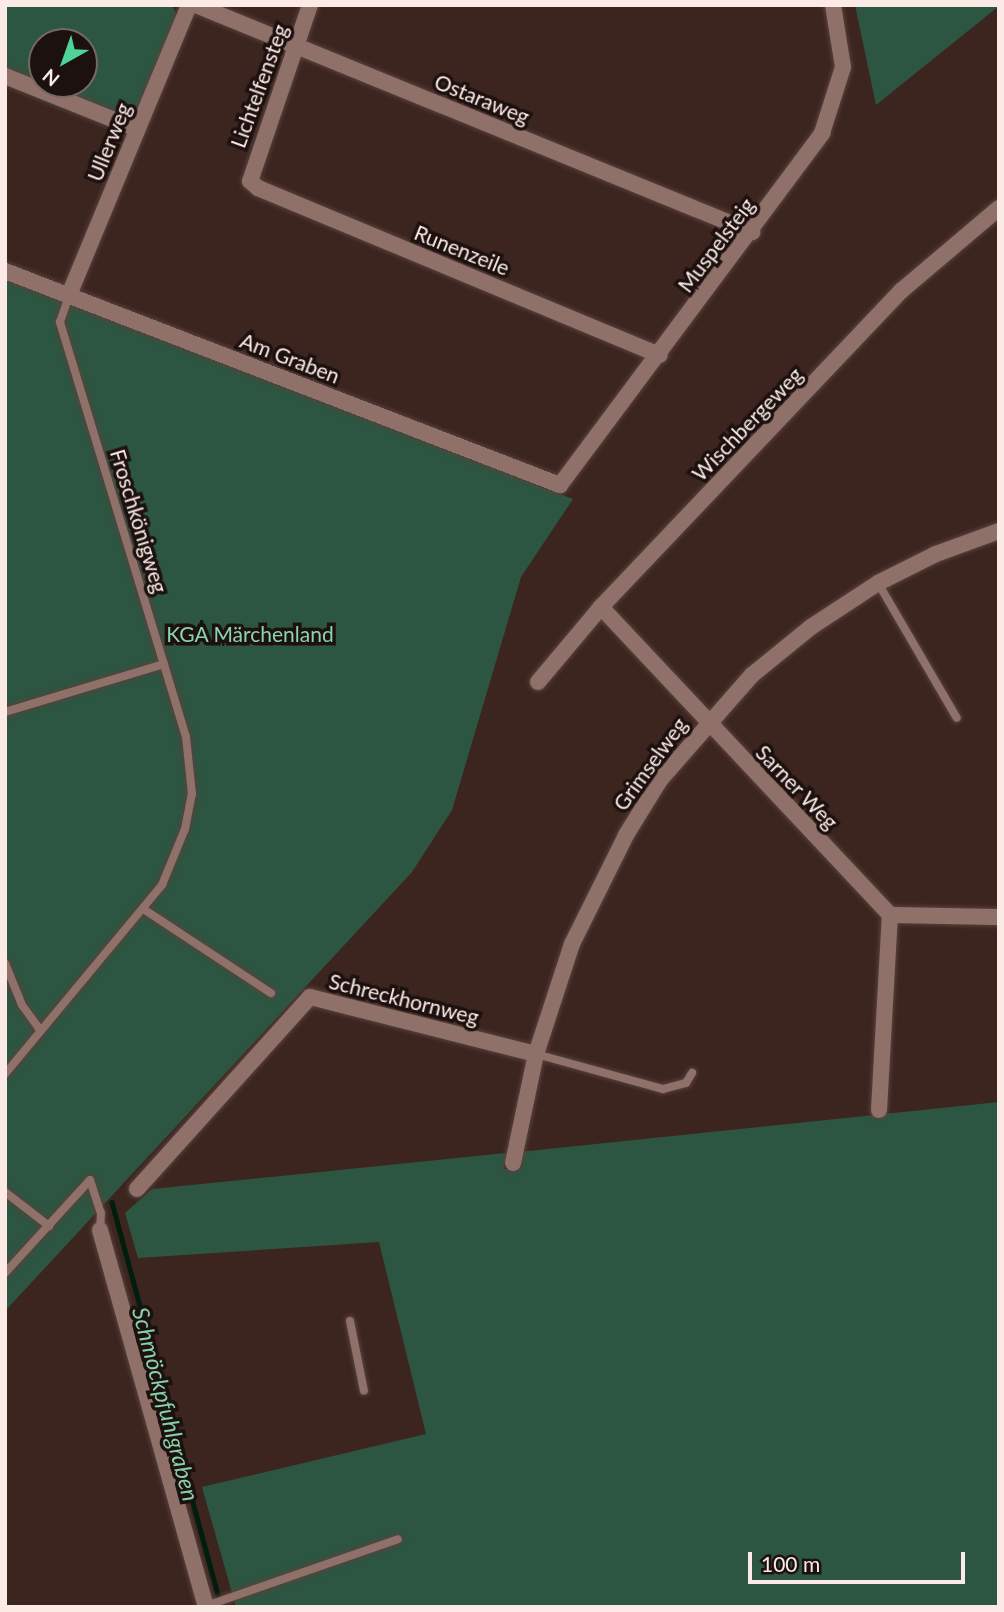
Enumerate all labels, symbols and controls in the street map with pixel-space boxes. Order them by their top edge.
street label: Lichtelfensteg [225,21,293,151]
north arrow [28,28,98,98]
text: N [37,64,63,91]
street label: Ostaraweg [431,69,533,129]
street label: Ullerweg [82,99,136,185]
street label: Muspelsteig [672,193,760,297]
street label: Runenzeile [411,220,513,280]
street label: Am Graben [237,328,343,388]
street label: Wischbergeweg [687,362,807,486]
street label: Froschkönigweg [105,446,173,596]
park label: KGA Märchenland [166,621,334,647]
street label: Grimselweg [608,713,692,815]
street label: Sarner Weg [751,740,843,834]
street label: Schreckhornweg [327,968,481,1030]
water label: Schmöckpfuhlgraben [127,1304,205,1504]
scale bar [752,1538,969,1582]
text: 100 m [761,1551,820,1576]

